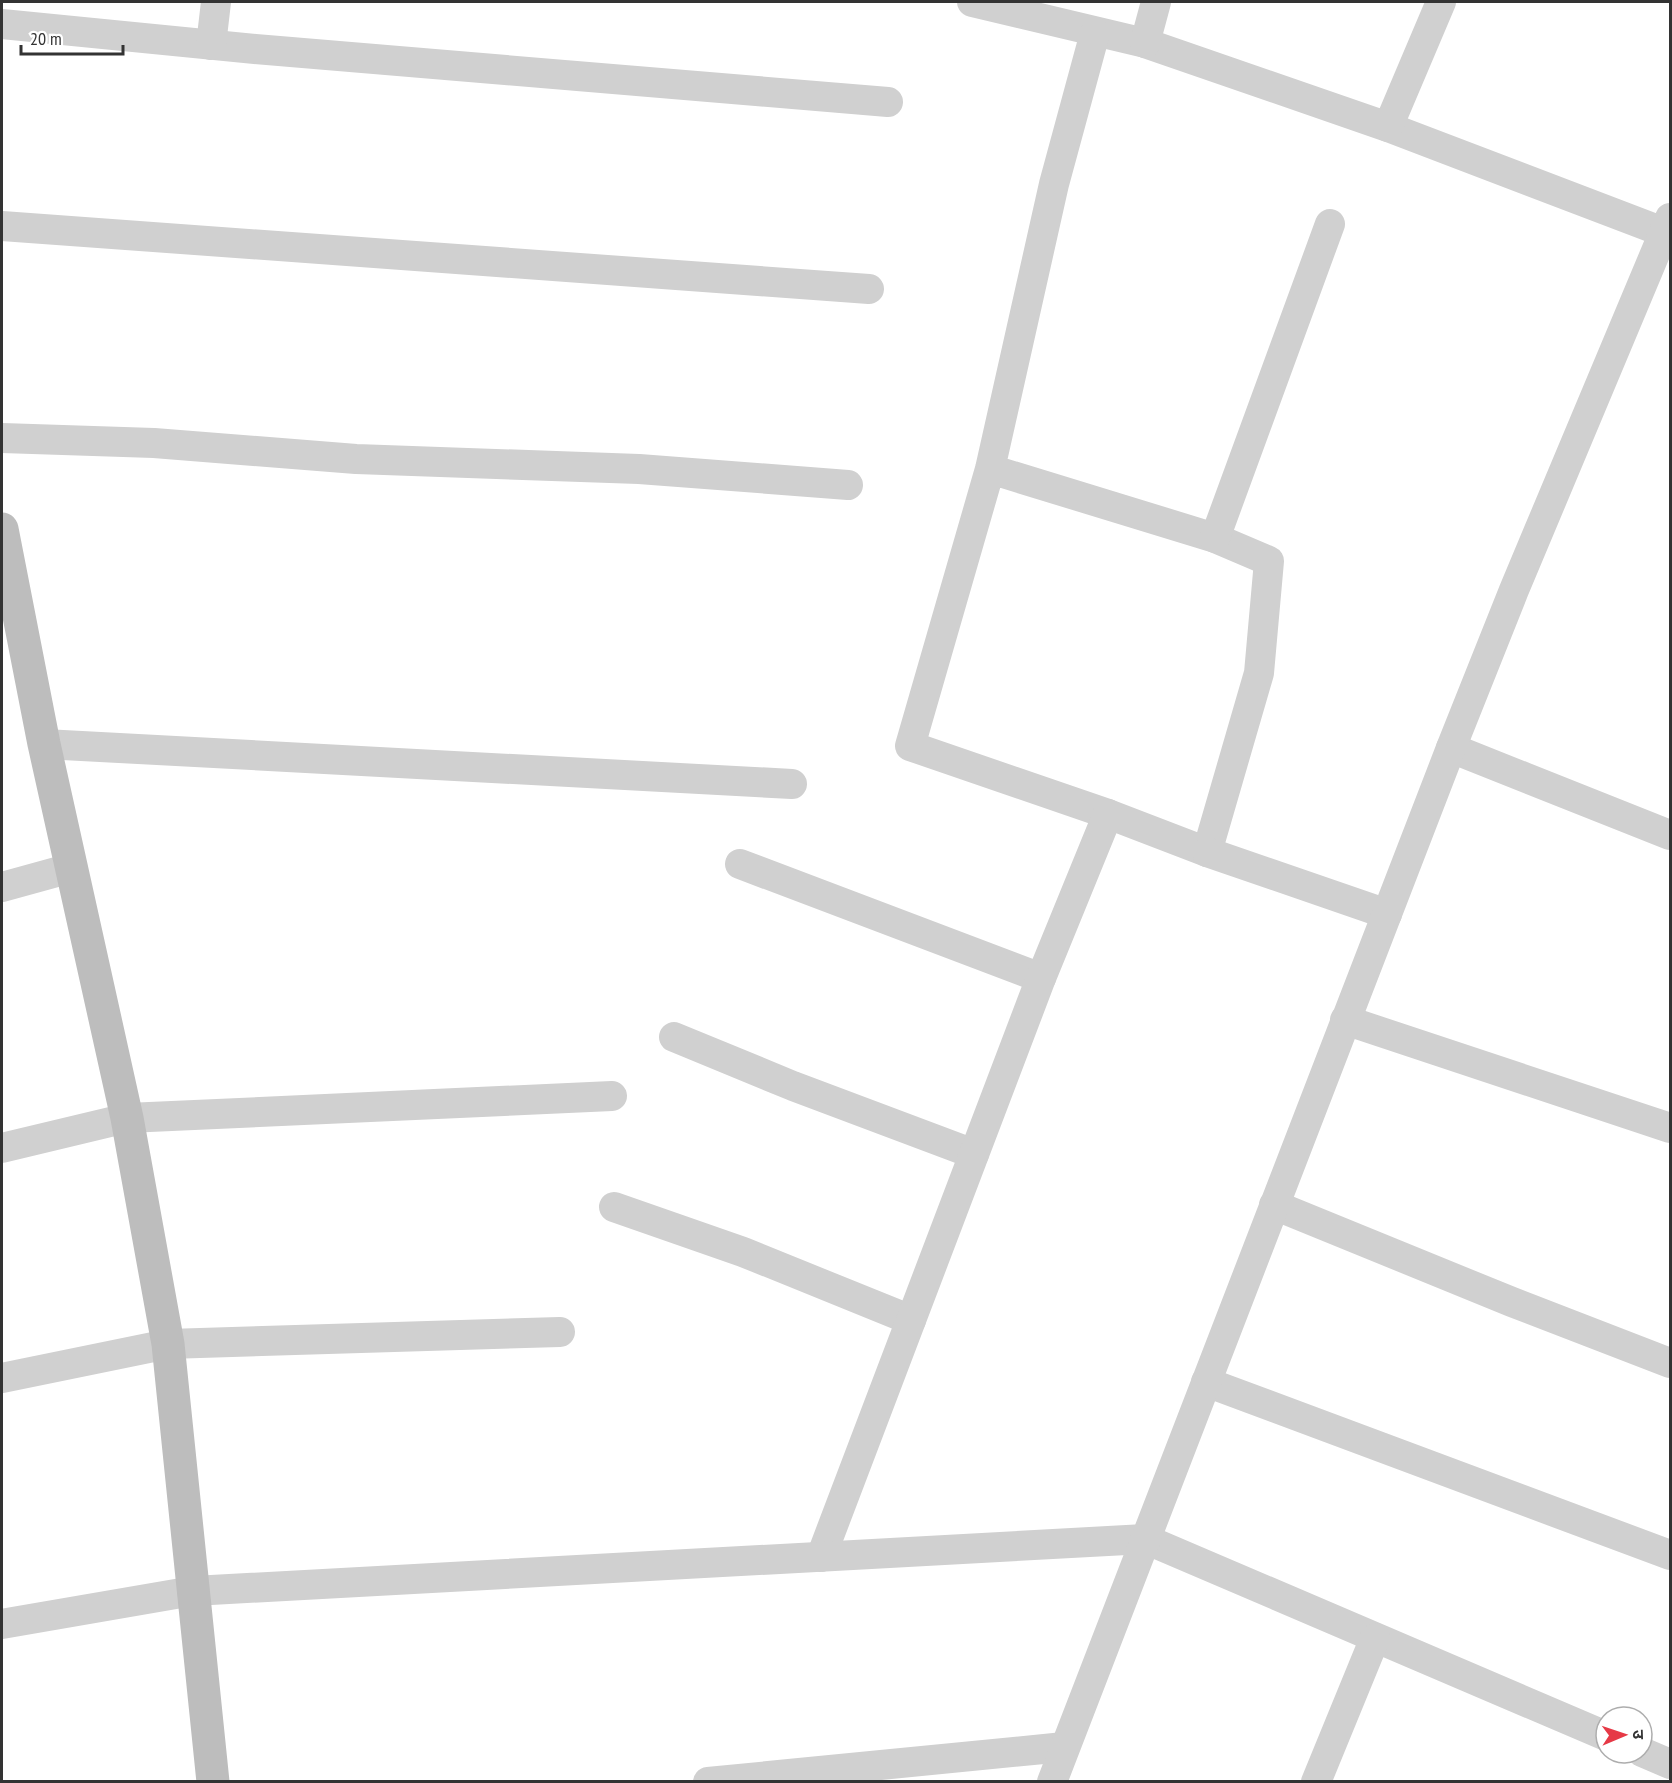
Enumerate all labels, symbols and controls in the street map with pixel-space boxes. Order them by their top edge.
scale bar [21,18,123,56]
text: 20 m [30,27,62,50]
north arrow [1594,1705,1654,1765]
text: उ [1629,1729,1649,1740]

